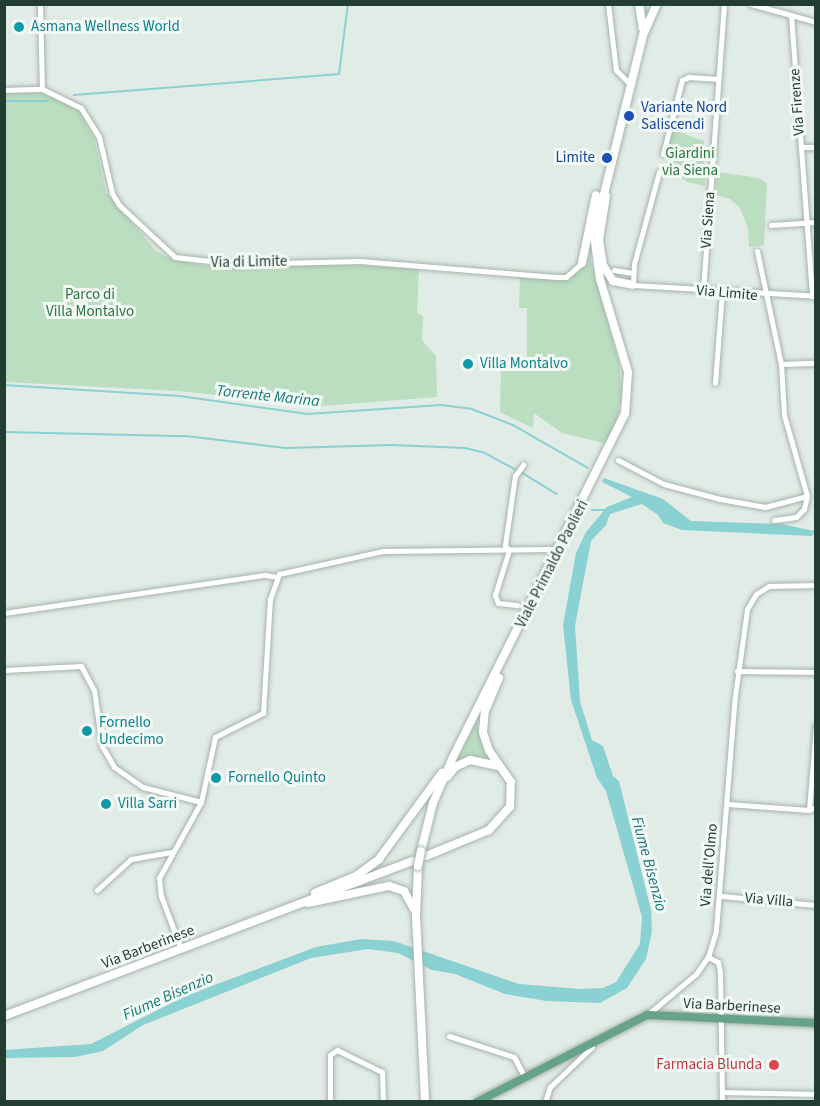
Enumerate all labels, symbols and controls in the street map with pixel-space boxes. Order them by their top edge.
place label: Asmana Wellness World [31,18,180,36]
marker: Asmana Wellness World [12,20,26,34]
street label: Via Firenze [786,68,808,136]
place label: Variante Nord Saliscendi [641,98,727,133]
marker: Variante Nord Saliscendi [622,109,636,123]
park label: Giardini via Siena [662,144,718,179]
place label: Limite [556,149,595,167]
marker: Limite [600,151,614,165]
street label: Via Siena [697,191,719,249]
street label: Via di Limite [211,252,287,272]
street label: Via Limite [696,281,758,305]
park label: Parco di Villa Montalvo [46,285,134,320]
place label: Villa Montalvo [480,355,568,373]
marker: Villa Montalvo [461,357,475,371]
water label: Torrente Marina [215,381,321,411]
street label: Viale Primaldo Paolieri [512,497,592,631]
place label: Fornello Undecimo [99,713,164,748]
marker: Fornello Undecimo [80,724,94,738]
place label: Fornello Quinto [228,769,326,787]
marker: Fornello Quinto [209,771,223,785]
place label: Villa Sarri [118,795,177,813]
marker: Villa Sarri [99,797,113,811]
water label: Fiume Bisenzio [627,814,671,914]
street label: Via dell'Olmo [696,823,722,907]
street label: Via Villa [744,889,794,911]
street label: Via Barberinese [99,921,197,973]
water label: Fiume Bisenzio [120,967,216,1025]
street label: Via Barberinese [683,994,781,1018]
place label: Farmacia Blunda [656,1056,762,1074]
marker: Farmacia Blunda [767,1058,781,1072]

